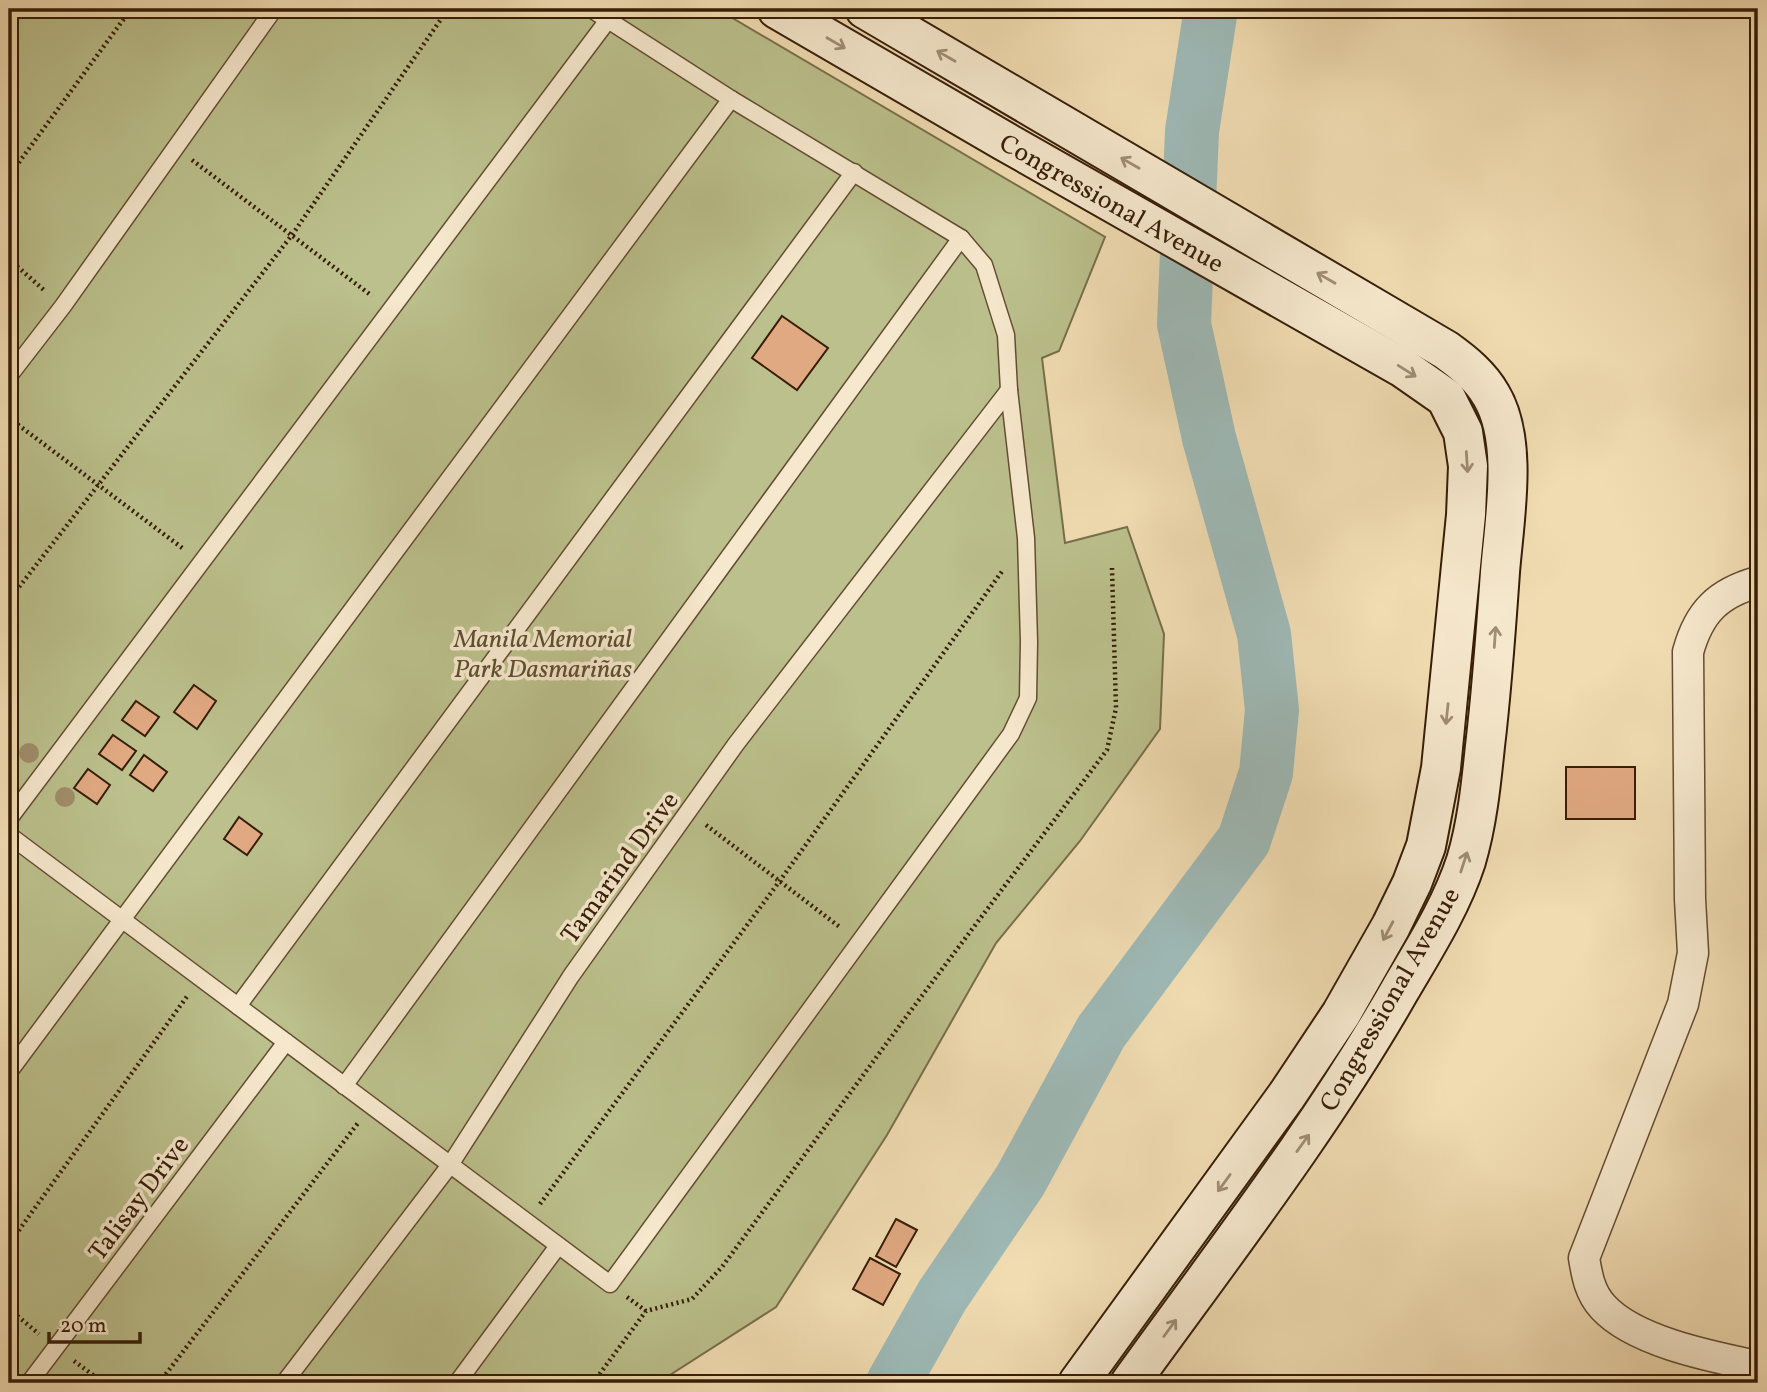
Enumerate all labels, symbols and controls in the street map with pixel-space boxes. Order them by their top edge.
one-way arrow [825,36,845,50]
one-way arrow [937,49,957,63]
street label: Congressional Avenue [992,126,1230,283]
one-way arrow [1120,156,1141,169]
one-way arrow [1317,271,1337,285]
one-way arrow [1396,364,1416,378]
one-way arrow [1460,451,1473,474]
park label: Manila Memorial Park Dasmariñas [453,622,633,688]
one-way arrow [1489,626,1502,649]
one-way arrow [1441,702,1454,724]
street label: Tamarind Drive [553,785,688,952]
one-way arrow [1459,851,1472,873]
street label: Congressional Avenue [1312,881,1470,1119]
one-way arrow [1381,920,1395,941]
street label: Talisay Drive [81,1129,198,1269]
one-way arrow [1296,1134,1310,1153]
one-way arrow [1216,1173,1231,1192]
scale bar [49,1301,140,1345]
text: 20 m [60,1312,106,1341]
one-way arrow [1163,1319,1177,1338]

